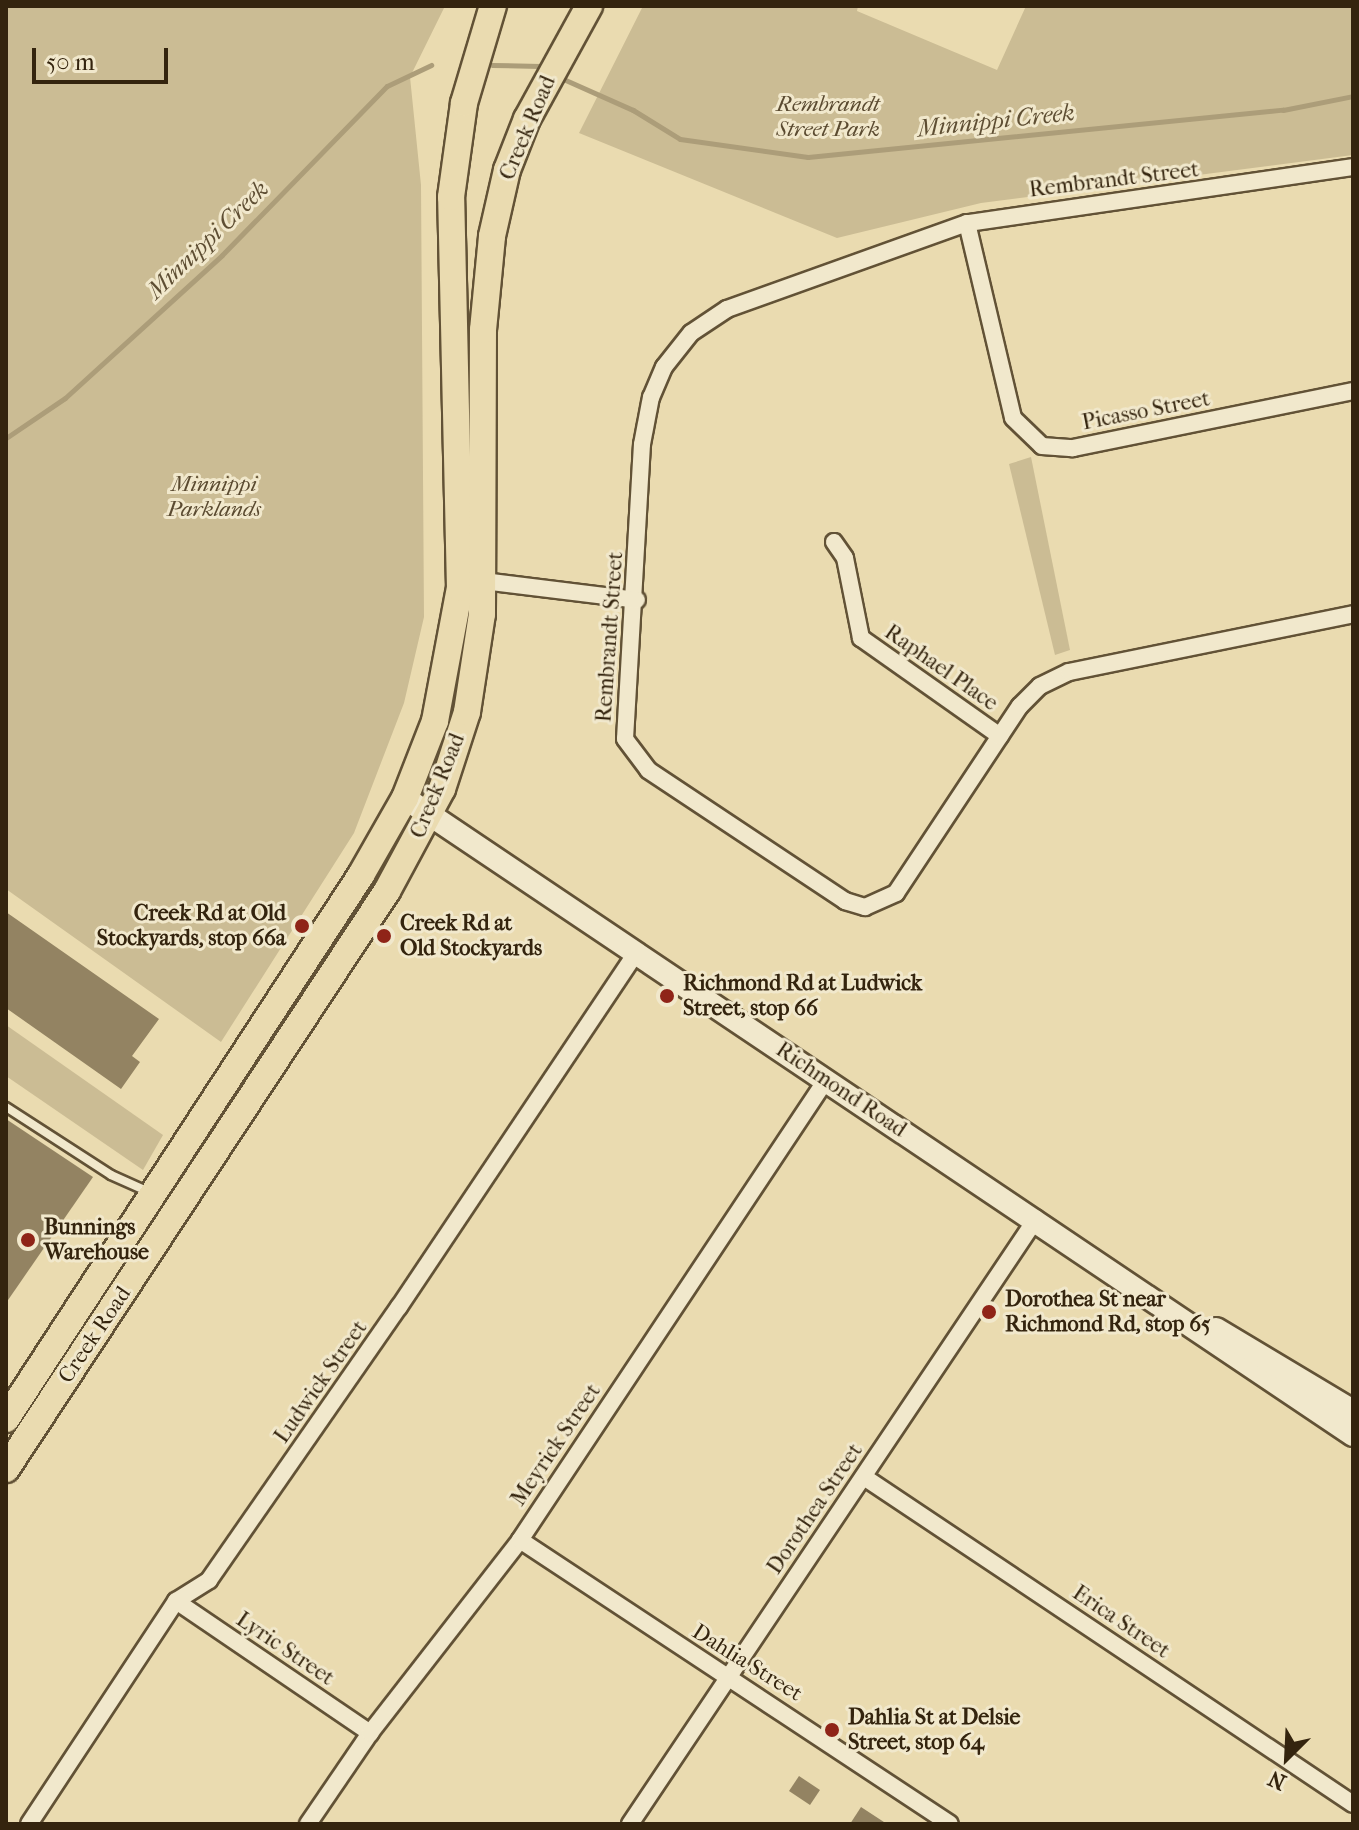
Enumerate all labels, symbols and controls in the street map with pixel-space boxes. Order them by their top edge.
scale bar [36,32,172,82]
text: 50 m [46,48,95,76]
street label: Creek Road [494,72,562,184]
park label: Rembrandt Street Park [776,91,880,142]
water label: Minnippi Creek [916,98,1076,144]
street label: Rembrandt Street [1028,156,1200,204]
water label: Minnippi Creek [141,175,275,305]
street label: Picasso Street [1080,386,1212,436]
park label: Minnippi Parklands [167,471,261,522]
street label: Rembrandt Street [591,551,629,723]
street label: Raphael Place [879,619,1003,717]
street label: Creek Road [405,730,471,842]
place label: Creek Rd at Old Stockyards, stop 66a [97,900,286,952]
place label: Creek Rd at Old Stockyards [400,910,542,962]
marker: Creek Rd at Old Stockyards, stop 66a [293,917,311,935]
marker: Creek Rd at Old Stockyards [375,927,393,945]
place label: Richmond Rd at Ludwick Street, stop 66 [683,970,922,1022]
marker: Richmond Rd at Ludwick Street, stop 66 [658,987,676,1005]
street label: Richmond Road [771,1037,911,1143]
place label: Bunnings Warehouse [44,1214,149,1266]
marker: Bunnings Warehouse [19,1231,37,1249]
street label: Creek Road [53,1282,137,1388]
place label: Dorothea St near Richmond Rd, stop 65 [1005,1286,1211,1338]
marker: Dorothea St near Richmond Rd, stop 65 [980,1303,998,1321]
street label: Ludwick Street [269,1315,373,1449]
street label: Meyrick Street [505,1379,607,1511]
street label: Dorothea Street [762,1439,868,1579]
street label: Erica Street [1067,1580,1175,1664]
street label: Lyric Street [231,1607,339,1691]
street label: Dahlia Street [687,1619,807,1707]
place label: Dahlia St at Delsie Street, stop 64 [848,1704,1020,1756]
north arrow [1247,1718,1327,1798]
marker: Dahlia St at Delsie Street, stop 64 [823,1721,841,1739]
text: N [1264,1765,1290,1795]

